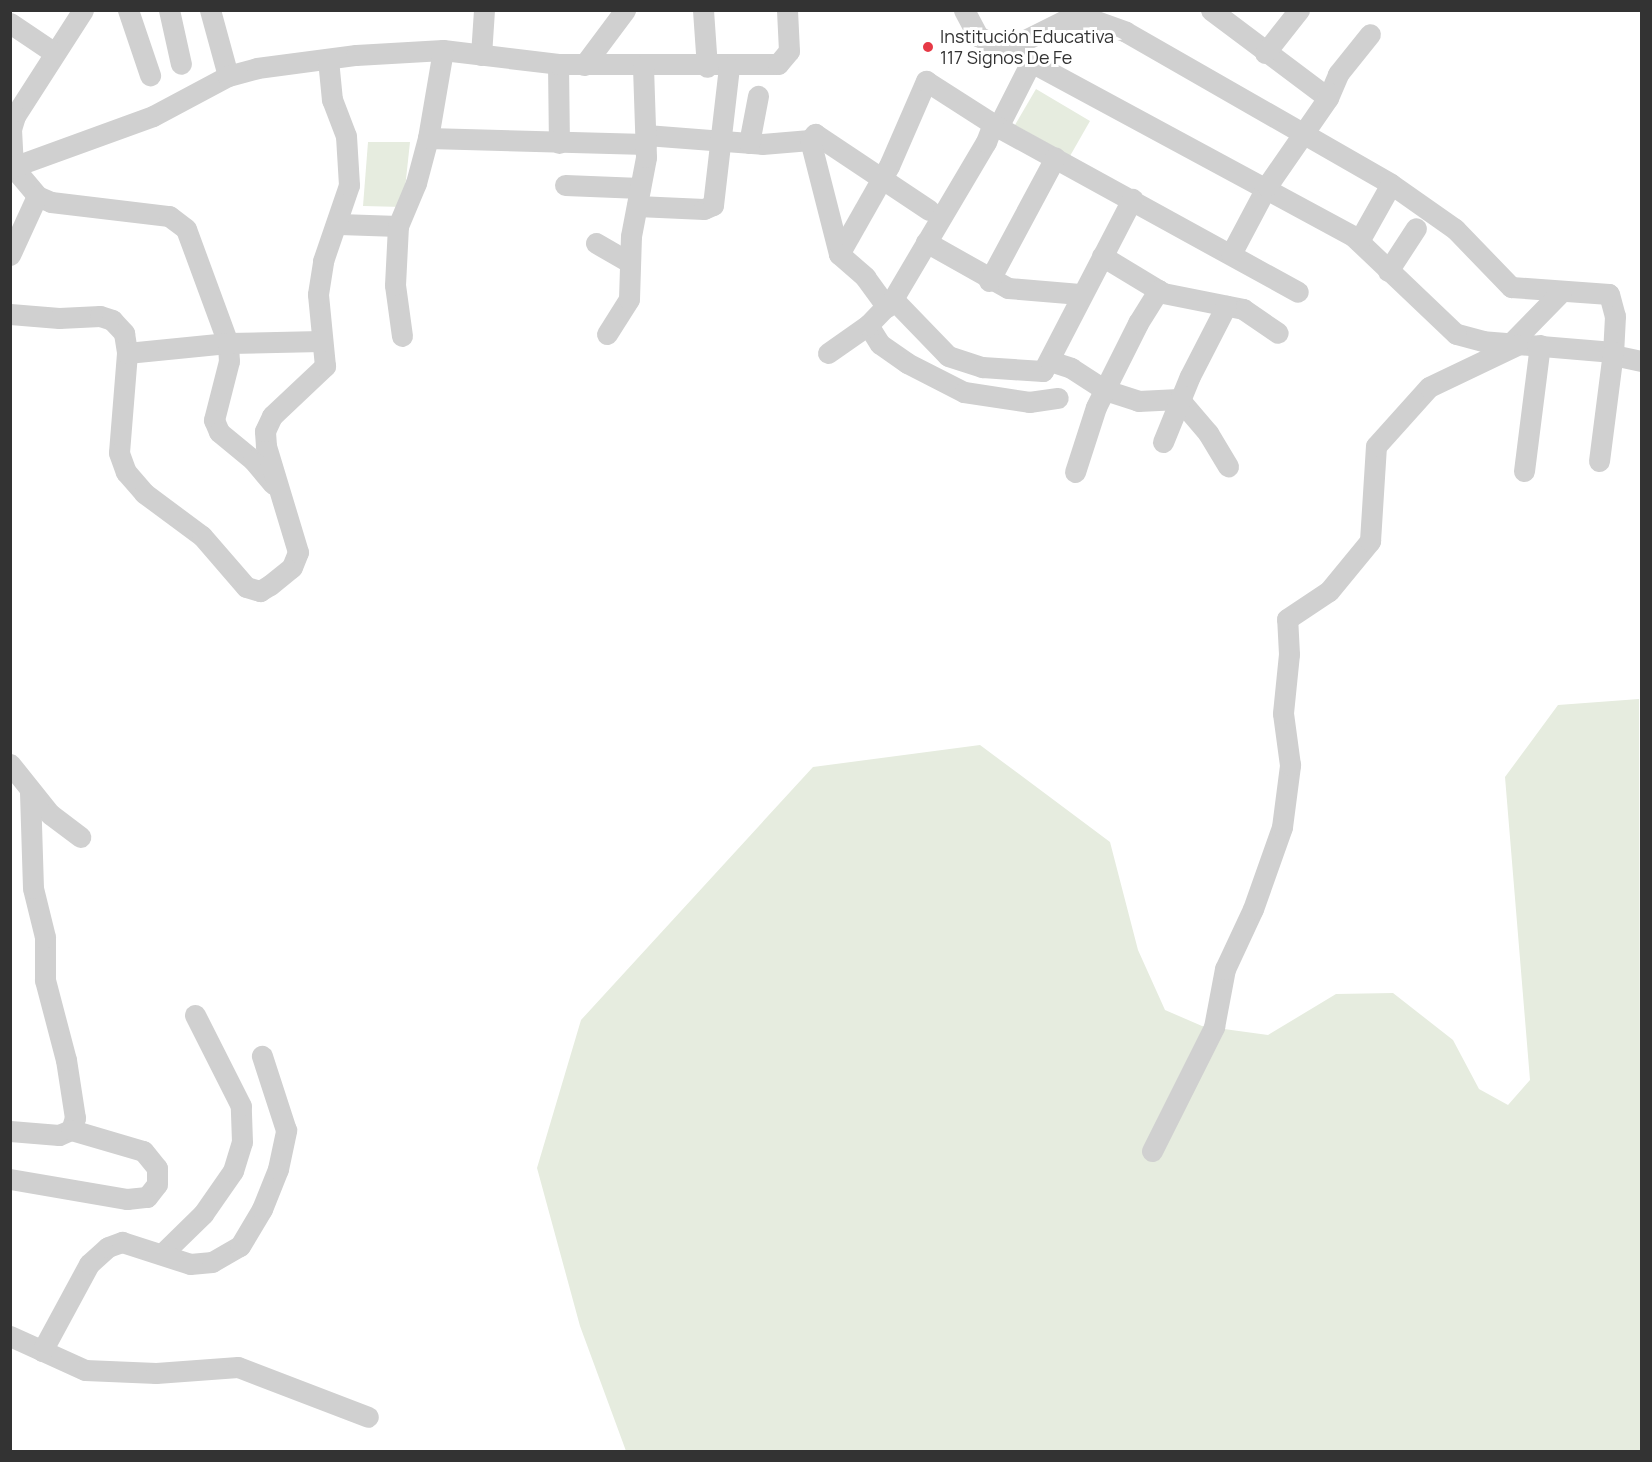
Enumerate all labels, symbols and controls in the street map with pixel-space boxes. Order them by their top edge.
place label: Institución Educativa 117 Signos De Fe [940,26,1114,68]
marker: Institución Educativa 117 Signos De Fe [921,40,935,54]

